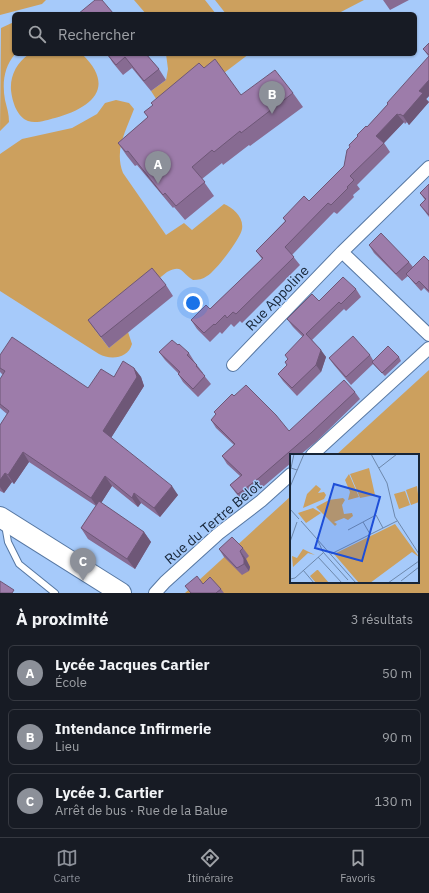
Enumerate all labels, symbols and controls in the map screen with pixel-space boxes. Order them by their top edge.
search box [12,12,417,56]
icon: search [26,23,48,45]
text: Rechercher [58,25,135,44]
pin: B [259,81,285,114]
pin: A [145,151,171,184]
street label: Rue Appoline [241,261,313,334]
your location [183,293,203,313]
inset map [290,454,419,583]
street label: Rue du Tertre Belot [161,476,265,568]
pin: C [70,548,96,581]
text: À proximité [16,608,109,630]
text: 3 résultats [351,611,413,628]
text: Lycée Jacques Cartier [55,655,210,674]
text: A [26,665,34,682]
text: 50 m [382,665,412,682]
text: École [55,674,87,691]
text: Intendance Infirmerie [55,719,212,738]
text: B [26,729,34,746]
text: 90 m [382,729,412,746]
text: Lieu [55,738,79,755]
text: Lycée J. Cartier [55,783,164,802]
text: C [26,793,34,810]
text: 130 m [374,793,412,810]
text: Arrêt de bus · Rue de la Balue [55,802,228,819]
tab: Carte [54,847,80,885]
tab: Itinéraire [187,847,233,885]
tab: Favoris [340,847,375,885]

